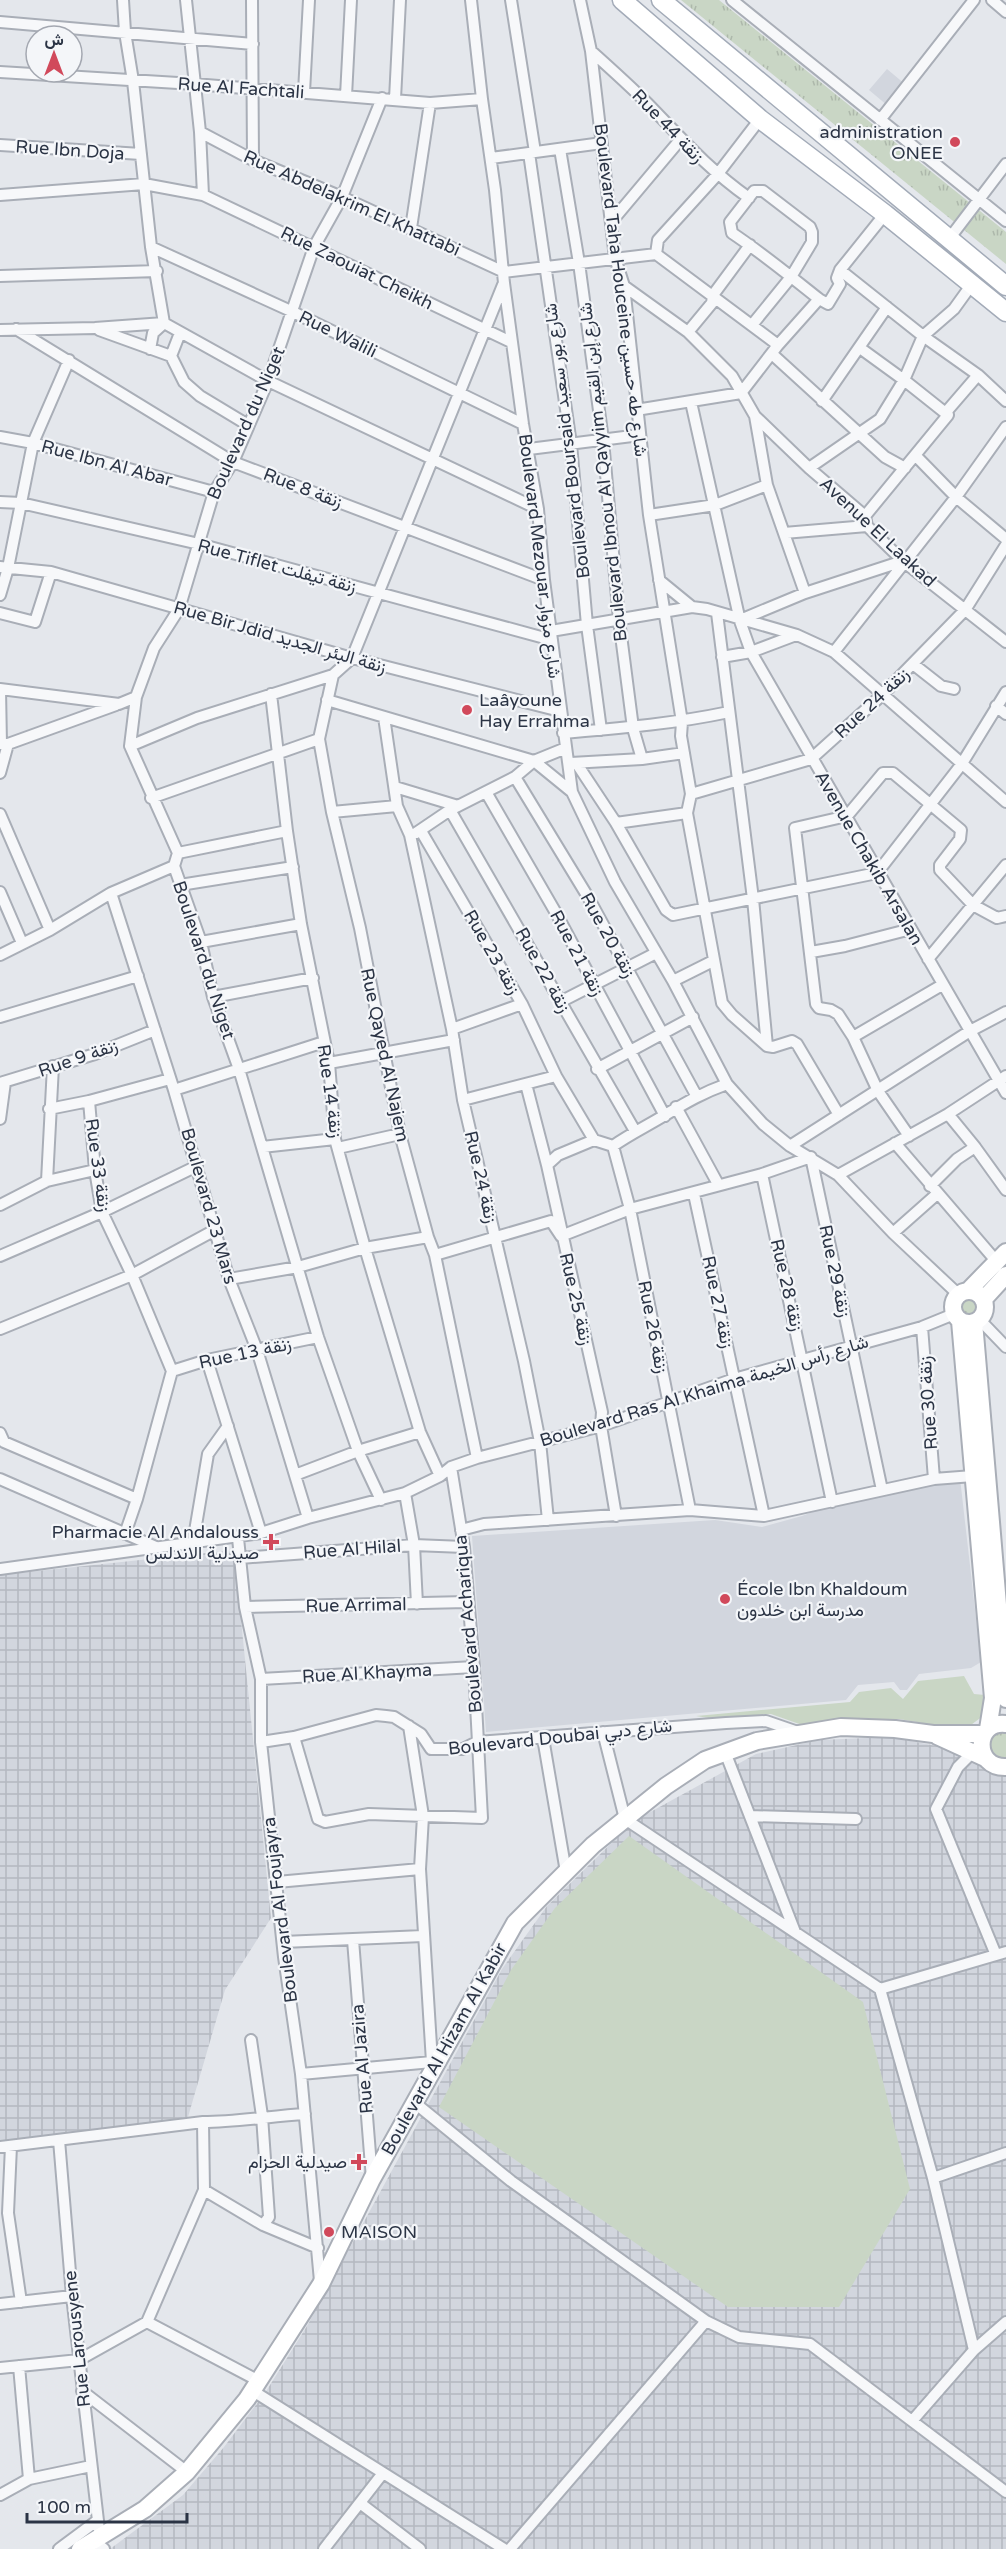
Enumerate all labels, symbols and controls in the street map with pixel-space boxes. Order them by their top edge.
north arrow [24,24,84,84]
text: ش [44,30,64,50]
street label: Rue Al Fachtali [177,73,305,103]
street label: Rue 44 زنقة [627,84,709,168]
place label: administration ONEE [820,121,943,164]
street label: Boulevard Taha Houceine شارع طه حسين [589,122,652,458]
street label: Rue Ibn Doja [15,135,125,165]
marker: administration ONEE [948,135,962,149]
street label: Rue Abdelakrim El Khattabi [240,145,464,261]
street label: Rue Zaouiat Cheikh [277,222,437,314]
street label: Boulevard Ibnou Al Qayyim شارع إبن القيم [574,301,633,643]
street label: Boulevard Boursaid شارع بور سعيد [539,302,596,580]
street label: Rue Walili [295,306,381,362]
street label: Boulevard du Niget [202,343,290,503]
street label: Boulevard Mezouar شارع مزوار [513,432,566,680]
street label: Rue Ibn Al Abar [39,435,175,491]
street label: Rue 8 زنقة [260,463,346,513]
street label: Avenue El Laakad [815,472,941,592]
street label: Rue Tiflet زنقة تيفلت [195,534,359,598]
street label: Rue Bir Jdid زنقة البئر الجديد [171,596,389,678]
street label: Rue 24 زنقة [830,663,914,743]
place label: Laâyoune Hay Errahma [479,689,590,732]
marker: Laâyoune Hay Errahma [460,703,474,717]
street label: Avenue Chakib Arsalan [810,767,928,949]
street label: Boulevard du Niget [168,878,240,1042]
street label: Rue 20 زنقة [576,888,640,982]
street label: Rue 23 زنقة [459,906,525,998]
street label: Rue 21 زنقة [545,906,609,1000]
street label: Rue 22 زنقة [511,923,575,1017]
street label: Rue Qayed Al Najem [356,966,414,1144]
street label: Rue 9 زنقة [35,1034,121,1082]
street label: Rue 14 زنقة [313,1043,347,1139]
street label: Rue 33 زنقة [81,1117,115,1213]
street label: Boulevard 23 Mars [176,1125,242,1287]
street label: Rue 24 زنقة [460,1129,502,1225]
street label: Rue 29 زنقة [814,1223,856,1319]
street label: Rue 28 زنقة [766,1237,808,1333]
street label: Rue 25 زنقة [555,1251,597,1347]
street label: Rue 27 زنقة [697,1254,739,1350]
street label: Rue 26 زنقة [633,1279,673,1375]
street label: Boulevard Ras Al Khaima شارع رأس الخيمة [537,1330,871,1453]
street label: Rue 13 زنقة [197,1332,293,1374]
street label: Rue 30 زنقة [914,1355,942,1451]
place label: Pharmacie Al Andalouss صيدلية الاندلس [52,1521,259,1564]
street label: Boulevard Achariqua [449,1534,487,1714]
marker: Pharmacie Al Andalouss صيدلية الاندلس [264,1535,278,1549]
street label: Rue Al Hilal [302,1535,402,1563]
place label: École Ibn Khaldoum مدرسة ابن خلدون [737,1578,907,1621]
marker: École Ibn Khaldoum مدرسة ابن خلدون [718,1592,732,1606]
street label: Rue Arrimal [305,1593,407,1617]
street label: Rue Al Khayma [301,1659,433,1687]
street label: Boulevard Doubai شارع دبي [447,1714,673,1764]
street label: Boulevard Al Foujayra [258,1816,302,2004]
street label: Boulevard Al Hizam Al Kabir [376,1939,512,2159]
street label: Rue Al Jazira [346,2003,378,2115]
place label: صيدلية الحزام [248,2151,347,2174]
marker: صيدلية الحزام [352,2155,366,2169]
place label: MAISON [341,2221,417,2243]
marker: MAISON [322,2225,336,2239]
street label: Rue Larousyene [59,2270,95,2408]
scale bar [27,2486,188,2524]
text: 100 m [36,2496,91,2518]

